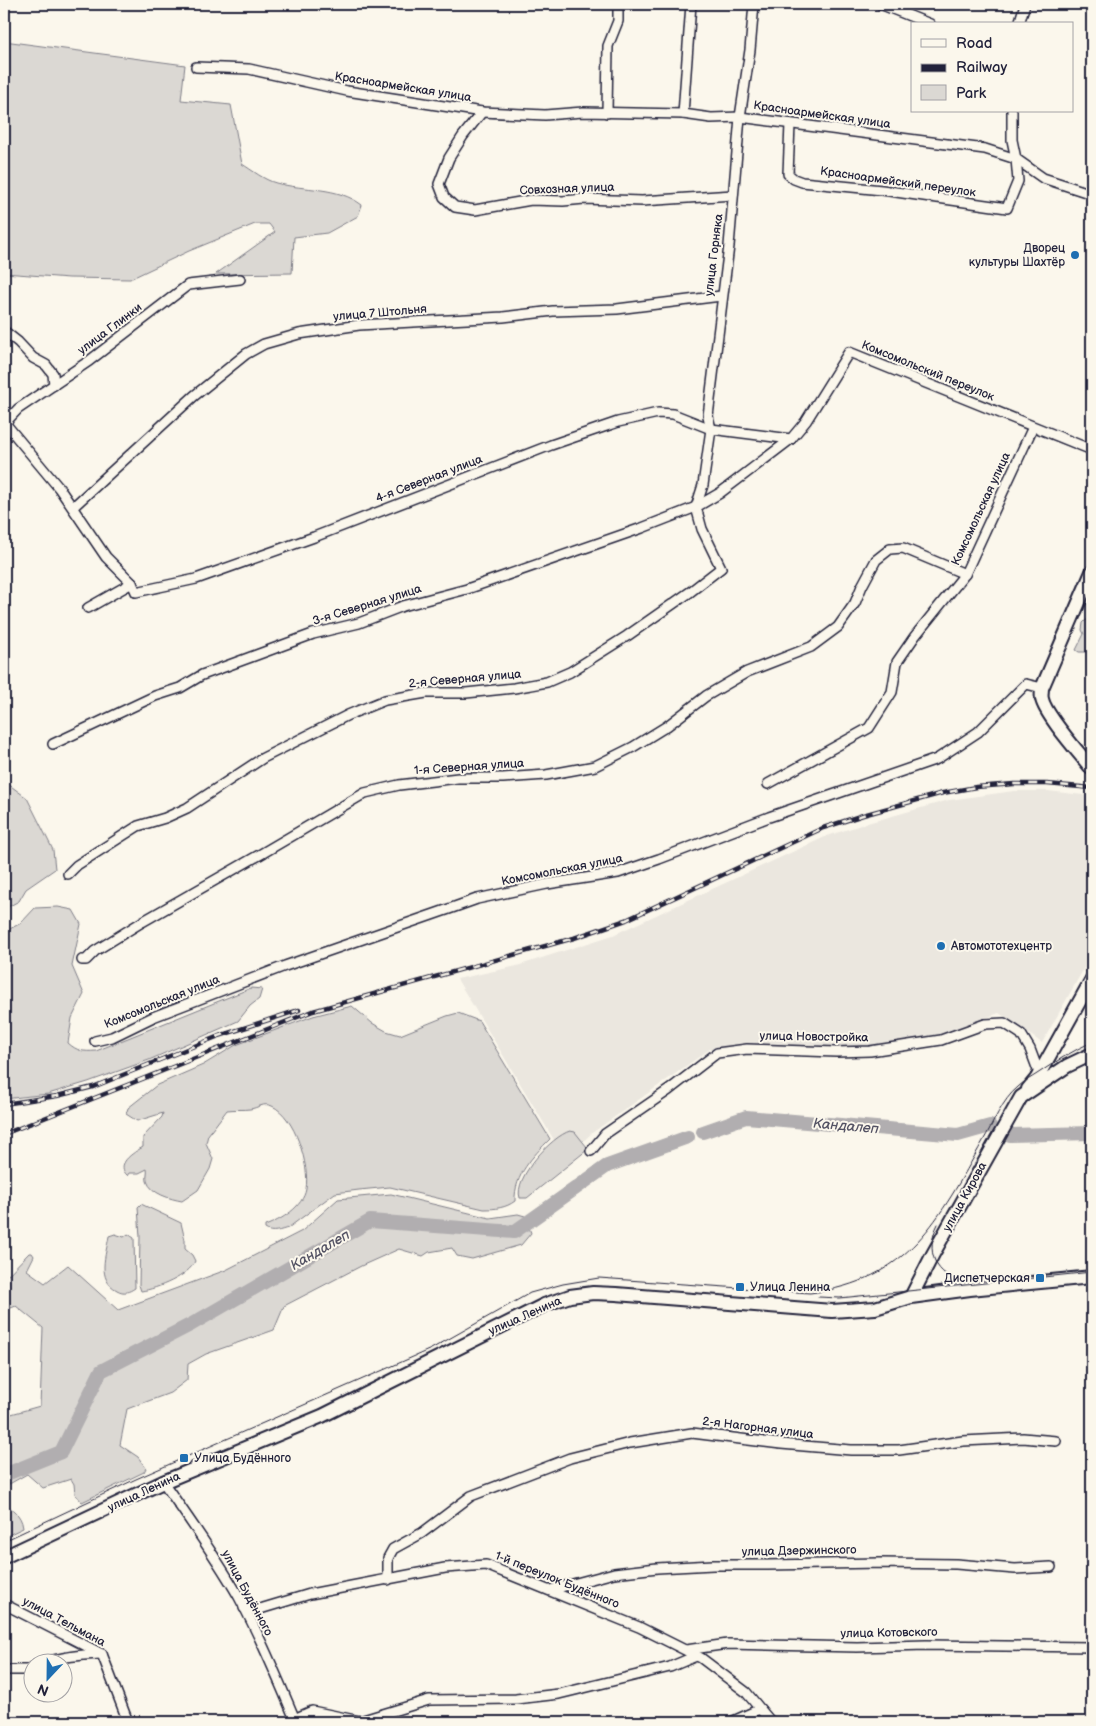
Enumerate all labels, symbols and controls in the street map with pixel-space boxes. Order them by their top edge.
legend [911,22,1074,112]
text: Road [956,34,992,53]
text: Railway [956,58,1007,77]
street label: Красноармейская улица [334,69,472,105]
text: Park [956,84,987,103]
street label: Красноармейская улица [753,98,891,132]
street label: Красноармейский переулок [819,164,977,200]
street label: Совхозная улица [519,180,615,198]
street label: улица Горняка [702,213,726,297]
place label: Дворец культуры Шахтёр [969,241,1065,270]
marker: Дворец культуры Шахтёр [1069,249,1081,261]
street label: улица Глинки [75,300,145,358]
street label: улица 7 Штольня [333,301,428,325]
street label: Комсомольский переулок [859,337,997,405]
street label: Комсомольская улица [948,450,1014,568]
street label: 4-я Северная улица [373,452,485,506]
street label: 3-я Северная улица [311,581,423,629]
street label: 2-я Северная улица [408,667,522,691]
street label: 1-я Северная улица [413,756,525,778]
street label: Комсомольская улица [500,851,624,889]
place label: Автомототехцентр [950,939,1052,954]
marker: Автомототехцентр [935,940,947,952]
street label: Комсомольская улица [102,972,222,1032]
street label: улица Новостройка [759,1029,869,1045]
water label: Кандалеп [812,1115,880,1137]
street label: улица Кирова [940,1160,990,1234]
water label: Кандалеп [287,1226,353,1274]
place label: Диспетчерская [944,1271,1030,1286]
marker: Диспетчерская [1034,1272,1046,1284]
place label: Улица Ленина [750,1280,830,1295]
marker: Улица Ленина [734,1281,746,1293]
street label: улица Ленина [486,1293,564,1339]
street label: 2-я Нагорная улица [702,1414,814,1442]
place label: Улица Будённого [194,1451,291,1466]
marker: Улица Будённого [178,1452,190,1464]
street label: улица Ленина [105,1469,183,1515]
street label: улица Дзержинского [741,1542,857,1560]
street label: улица Будённого [218,1548,276,1638]
street label: 1-й переулок Будённого [493,1548,621,1612]
street label: улица Тельмана [20,1594,108,1650]
street label: улица Котовского [840,1625,938,1641]
north arrow [22,1654,72,1704]
text: N [35,1680,51,1699]

